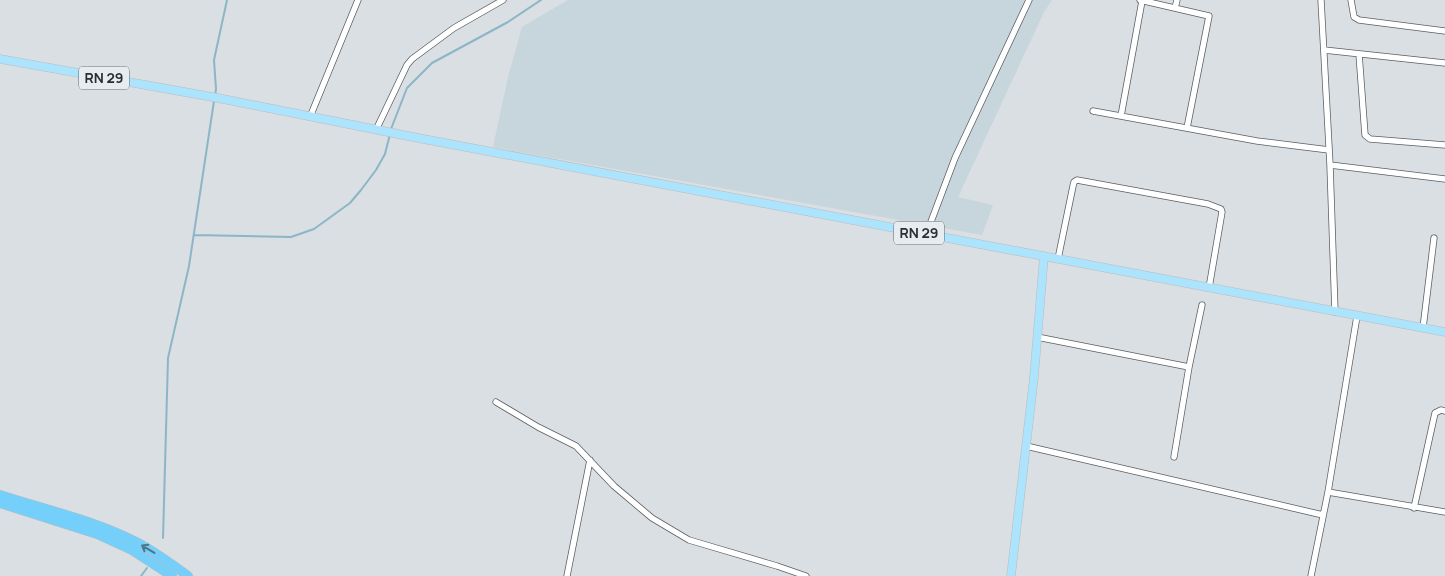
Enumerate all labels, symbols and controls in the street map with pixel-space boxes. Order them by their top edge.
road number: RN 29 [79,66,129,90]
road number: RN 29 [894,222,944,244]
one-way arrow [141,543,155,553]

